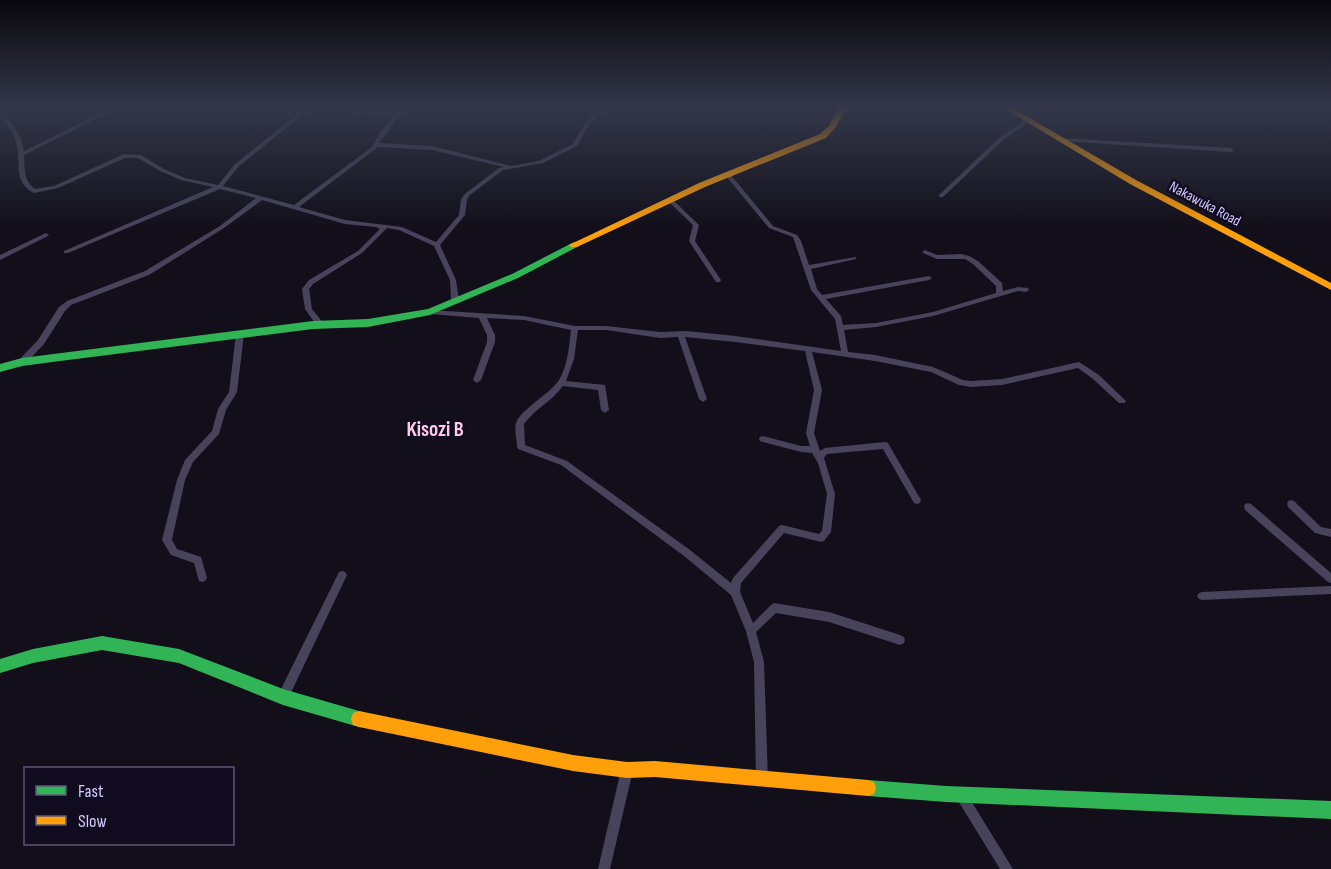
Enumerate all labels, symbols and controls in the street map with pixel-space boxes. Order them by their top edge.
street label: Nakawuka Road [1166,177,1244,231]
district label: Kisozi B [406,417,464,442]
legend [24,767,234,845]
text: Fast [78,781,104,802]
text: Slow [78,811,107,832]

